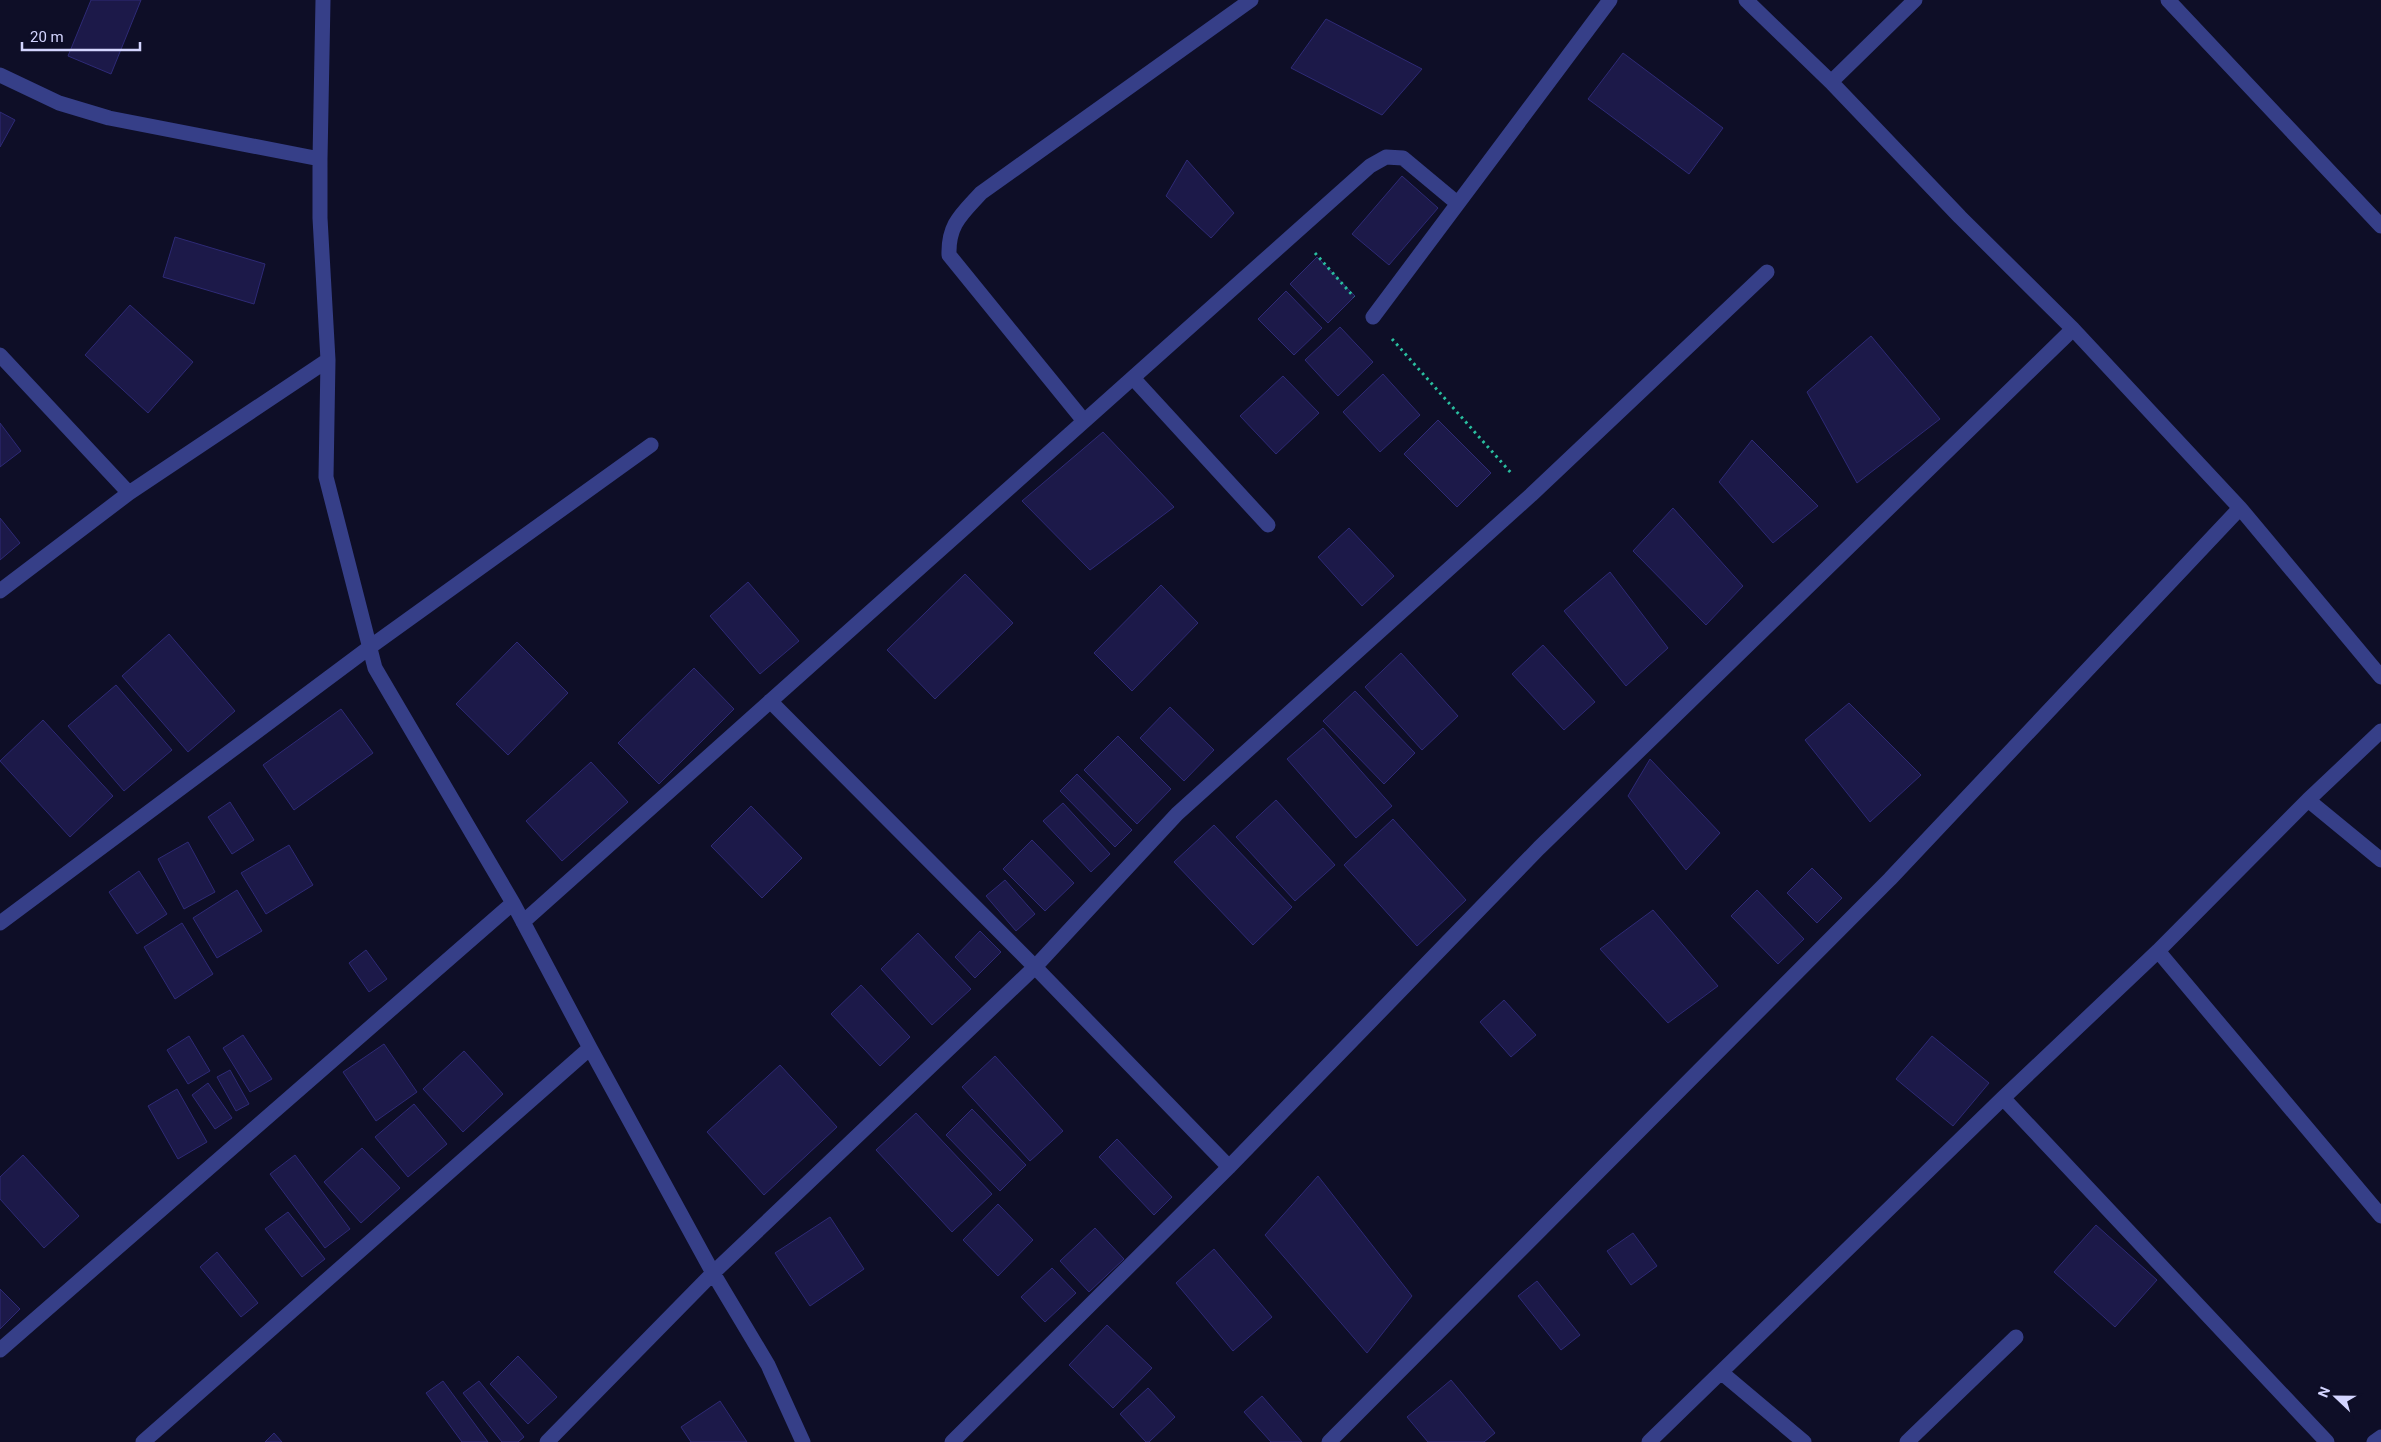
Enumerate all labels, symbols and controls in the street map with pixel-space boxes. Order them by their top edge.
scale bar [22,20,140,52]
text: 20 m [30,28,64,46]
north arrow [2311,1372,2361,1422]
text: N [2315,1385,2333,1400]

